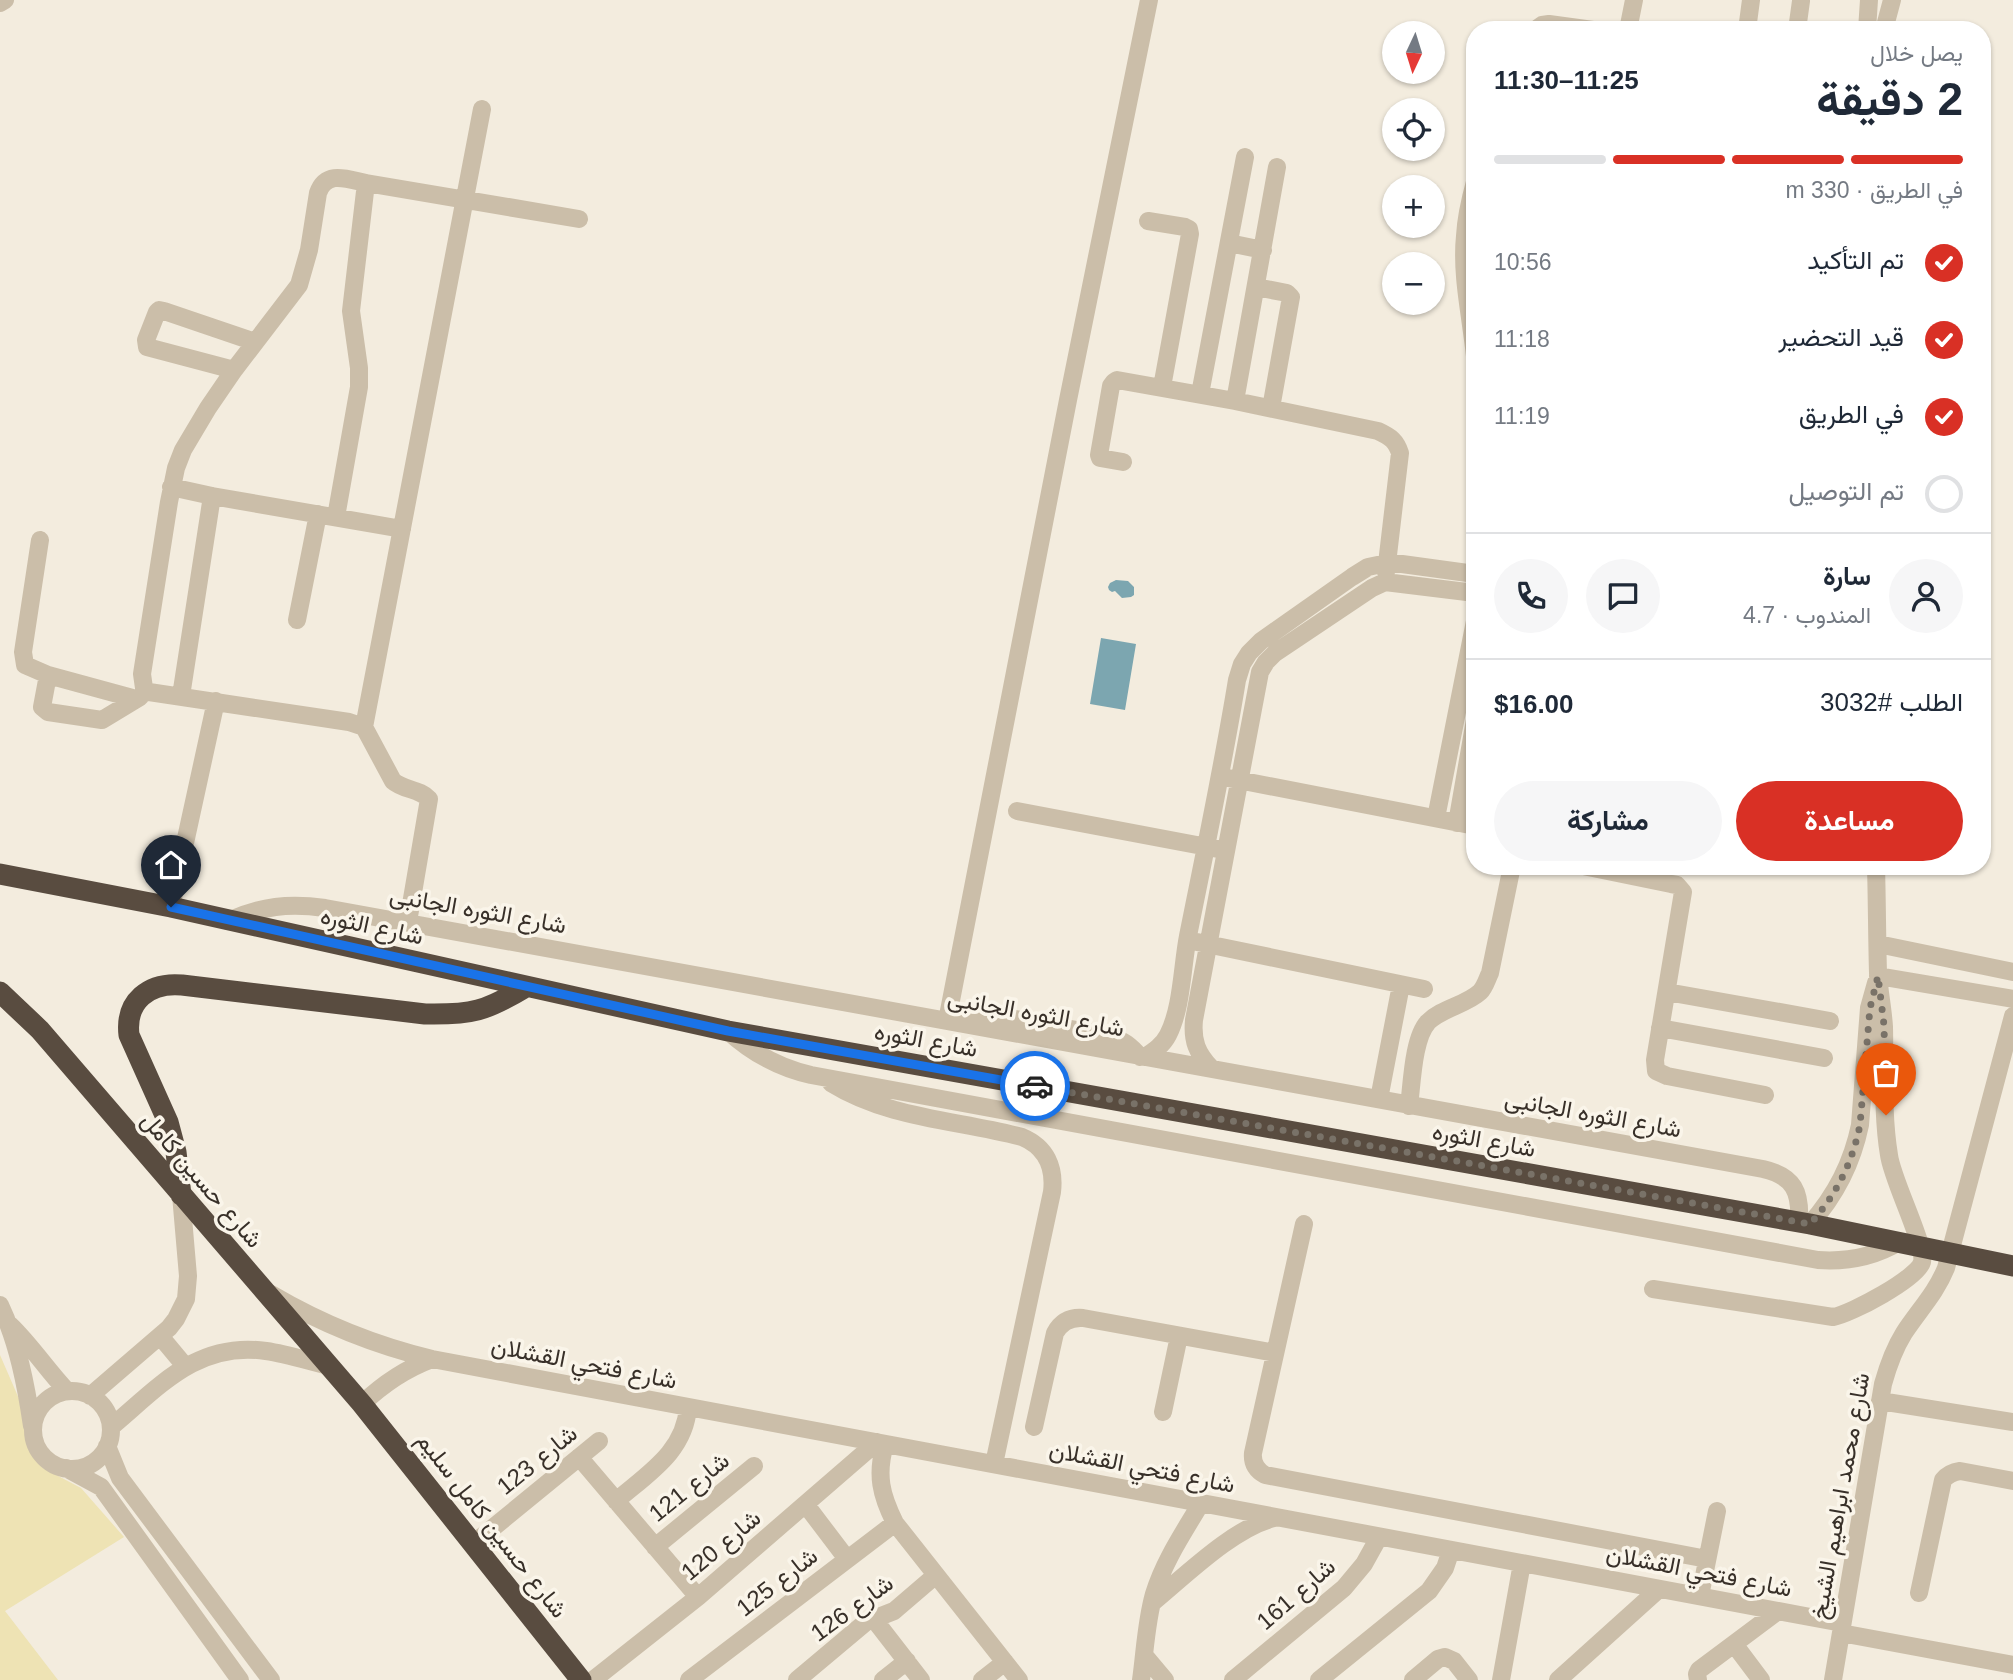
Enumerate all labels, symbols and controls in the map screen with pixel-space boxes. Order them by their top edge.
north arrow [1382,21,1446,84]
map controls [1382,21,1445,315]
text: يصل خلال [1870,40,1963,66]
text: 11:25–11:30 [1494,65,1639,95]
text: 2 دقيقة [1816,73,1963,125]
button: locate [1382,98,1445,161]
button: + [1382,175,1445,238]
text: في الطريق · 330 m [1786,177,1963,203]
icon: check [1925,244,1963,282]
text: تم التأكيد [1807,245,1904,275]
text: 10:56 [1494,249,1552,275]
button: − [1382,252,1445,315]
icon: check [1925,321,1963,359]
text: قيد التحضير [1778,322,1904,352]
text: 11:18 [1494,326,1550,352]
icon: check [1925,398,1963,436]
text: في الطريق [1799,399,1904,429]
text: 11:19 [1494,403,1550,429]
text: تم التوصيل [1788,476,1904,506]
button: phone [1494,559,1568,633]
button: chat [1586,559,1660,633]
button: person [1889,559,1963,633]
text: سارة [1823,561,1871,591]
text: المندوب · 4.7 [1743,602,1871,628]
text: الطلب #3032 [1820,687,1963,717]
text: $16.00 [1494,689,1574,719]
button: مشاركة [1494,781,1722,861]
button: مساعدة [1736,781,1963,861]
pin [141,835,201,907]
icon: home [152,846,190,884]
street label: شارع الثوره الجانبى [387,881,569,941]
street label: شارع الثوره [318,901,426,952]
street label: شارع الثوره الجانبى [945,984,1127,1044]
street label: شارع الثوره [872,1017,980,1065]
pin [1856,1043,1916,1115]
courier [1000,1051,1070,1121]
icon: bag [1867,1054,1905,1092]
icon: car [1016,1067,1054,1105]
street label: شارع الثوره الجانبى [1502,1085,1684,1145]
street label: شارع حسين كامل [134,1106,269,1255]
street label: شارع الثوره [1430,1117,1538,1165]
street label: شارع فتحي القشلان [488,1331,679,1400]
street label: شارع محمد ابراهيم الشيخ [1805,1371,1878,1622]
street label: شارع 123 [491,1419,584,1502]
street label: شارع حسين كامل سليم [409,1427,573,1625]
street label: شارع فتحي القشلان [1046,1435,1237,1504]
street label: شارع 121 [643,1446,736,1529]
street label: شارع 120 [676,1504,768,1588]
street label: شارع فتحي القشلان [1603,1539,1794,1608]
street label: شارع 125 [731,1542,824,1624]
street label: شارع 161 [1251,1552,1342,1637]
street label: شارع 126 [805,1569,900,1649]

